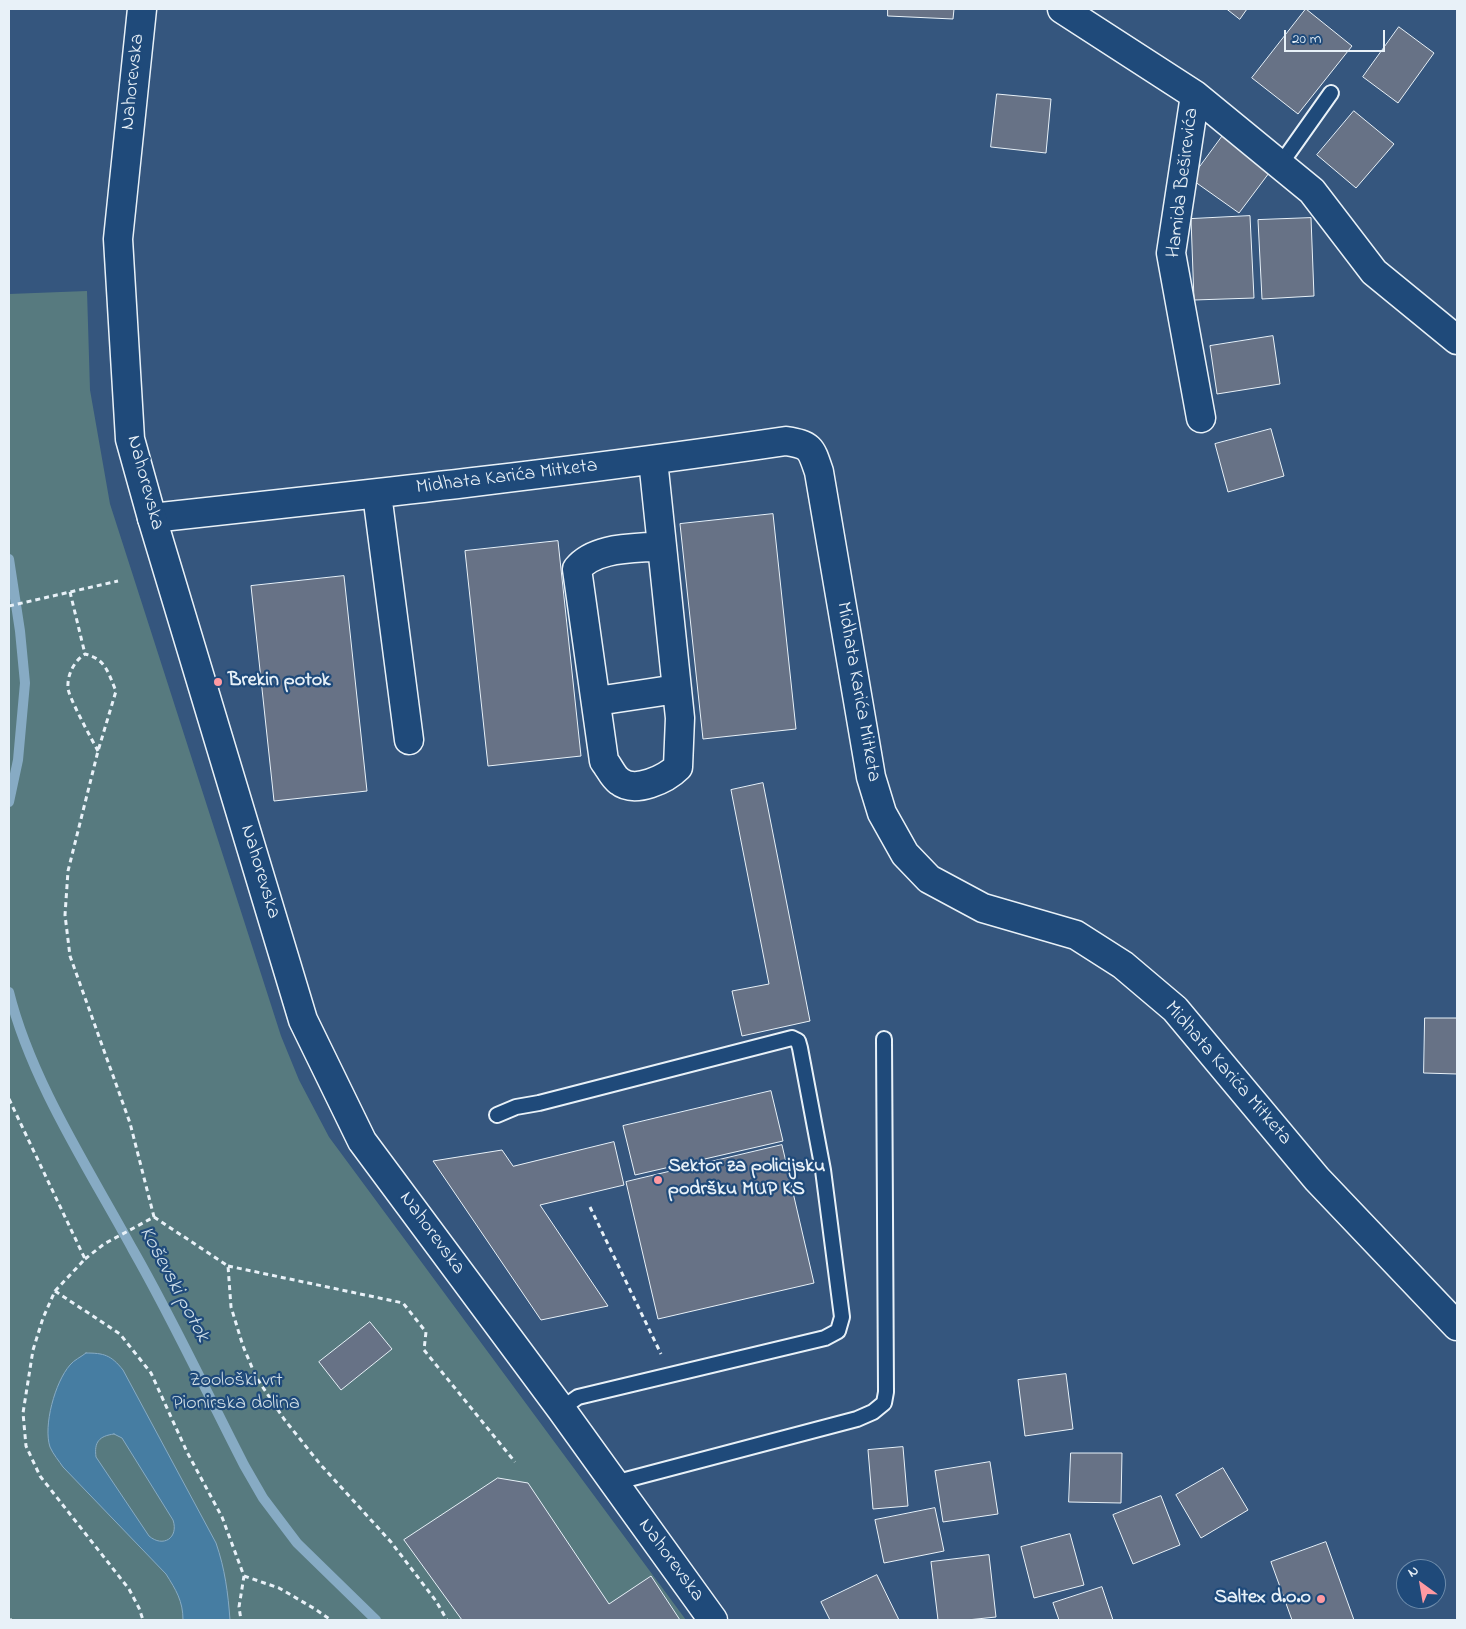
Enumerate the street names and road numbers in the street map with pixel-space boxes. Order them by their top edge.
street label: Nahorevska [117,33,151,131]
street label: Hamida Beširevića [1163,107,1205,259]
street label: Nahorevska [120,433,168,533]
street label: Midhata Karića Mitketa [415,455,599,501]
street label: Midhata Karića Mitketa [829,600,885,784]
street label: Nahorevska [233,822,285,922]
street label: Midhata Karića Mitketa [1158,997,1296,1151]
street label: Nahorevska [393,1188,469,1280]
street label: Nahorevska [632,1515,708,1607]

